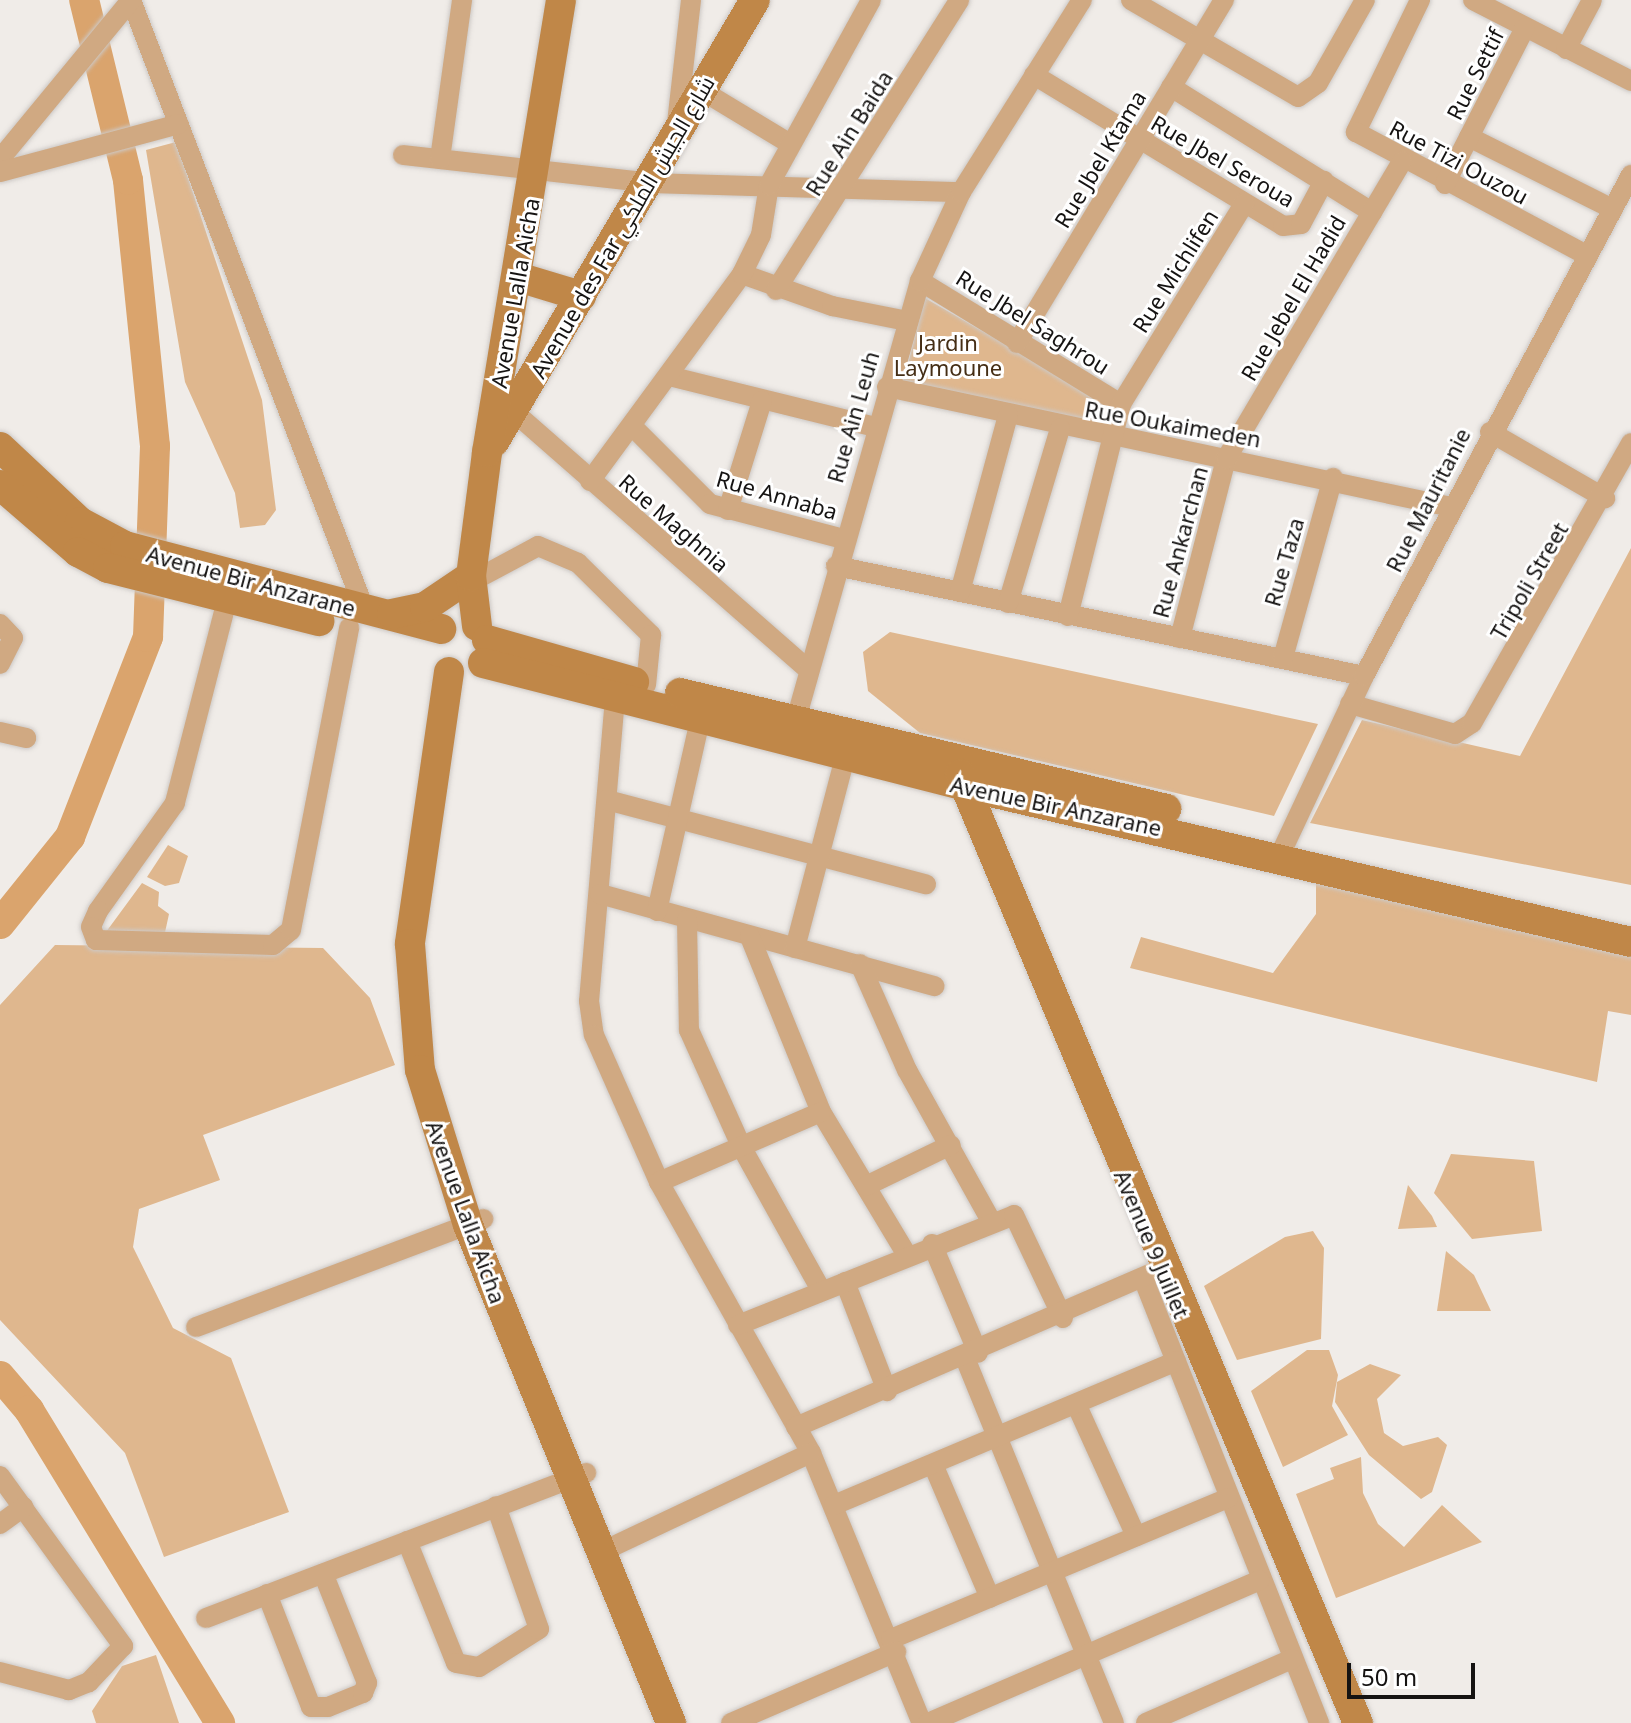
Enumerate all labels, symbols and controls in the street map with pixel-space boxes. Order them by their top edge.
street label: Rue Settif [1441,24,1509,124]
street label: Rue Ain Baida [800,66,898,200]
street label: Avenue des Far شارع الجيش الملكي [524,71,720,383]
street label: Rue Jbel Ktama [1049,86,1151,232]
street label: Rue Jbel Seroua [1147,109,1299,213]
street label: Rue Tizi Ouzou [1385,114,1533,210]
street label: Avenue Lalla Aicha [485,196,545,390]
street label: Rue Michlifen [1127,205,1223,337]
street label: Rue Jebel El Hadid [1235,211,1351,385]
street label: Rue Jbel Saghrou [951,264,1115,380]
park label: Jardin Laymoune [894,329,1002,380]
street label: Rue Ain Leuh [822,348,884,486]
street label: Rue Oukaimeden [1083,396,1263,452]
street label: Rue Mauritanie [1380,424,1476,576]
street label: Rue Ankarchan [1147,463,1213,621]
street label: Rue Annaba [713,465,841,525]
street label: Rue Maghnia [614,468,734,578]
street label: Rue Taza [1259,515,1309,609]
street label: Tripoli Street [1485,518,1573,644]
street label: Avenue Bir Anzarane [144,540,358,622]
street label: Avenue Bir Anzarane [948,771,1164,841]
street label: Avenue Lalla Aicha [421,1117,511,1307]
street label: Avenue 9 Juillet [1109,1166,1195,1322]
scale bar [1351,1647,1479,1697]
text: 50 m [1361,1660,1417,1693]

